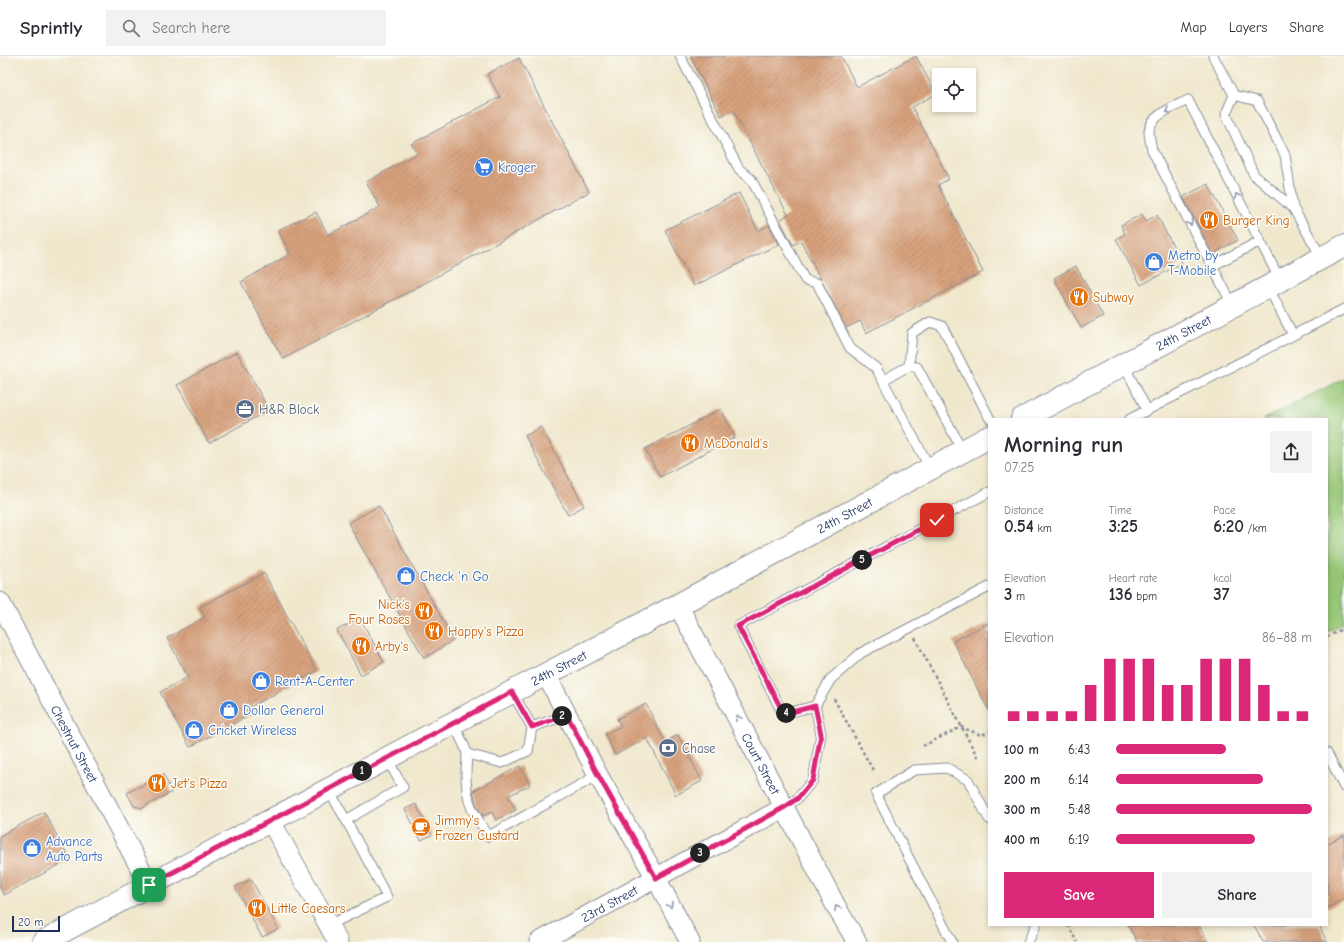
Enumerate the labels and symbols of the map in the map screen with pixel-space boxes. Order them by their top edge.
one-way arrow [1164,106,1172,113]
supermarket icon: Kroger [473,156,495,178]
place label: Kroger [498,160,537,175]
one-way arrow [1234,193,1242,200]
restaurant icon: Burger King [1198,209,1220,231]
place label: Burger King [1223,213,1290,228]
one-way arrow [1185,219,1193,226]
place label: Metro by T-Mobile [1168,248,1218,278]
shop icon: Metro by T-Mobile [1143,251,1165,273]
restaurant icon: Subway [1068,286,1090,308]
place label: Subway [1093,290,1134,305]
street label: 24th Street [1153,311,1215,354]
office icon: H&R Block [234,398,256,420]
place label: H&R Block [259,402,320,417]
restaurant icon: McDonald's [679,432,701,454]
place label: McDonald's [704,436,768,451]
street label: 24th Street [814,494,876,537]
pin [920,503,954,537]
pin: 5 [852,550,872,570]
shop icon: Check 'n Go [395,565,417,587]
place label: Check 'n Go [420,569,489,584]
place label: Nick's Four Roses [349,597,410,627]
restaurant icon: Nick's Four Roses [413,600,435,622]
restaurant icon: Happy's Pizza [423,620,445,642]
place label: Happy's Pizza [448,624,524,639]
restaurant icon: Arby's [350,635,372,657]
place label: Arby's [375,639,408,654]
street label: 24th Street [528,647,590,689]
shop icon: Rent-A-Center [250,670,272,692]
place label: Rent-A-Center [275,674,355,689]
shop icon: Dollar General [218,699,240,721]
street label: Chestnut Street [48,703,101,786]
place label: Dollar General [243,703,324,718]
pin: 4 [776,703,796,723]
pin: 2 [552,706,572,726]
one-way arrow [735,715,743,723]
shop icon: Cricket Wireless [183,719,205,741]
place label: Cricket Wireless [208,723,297,738]
street label: Court Street [738,730,784,798]
bank icon: Chase [657,737,679,759]
place label: Chase [682,741,716,756]
pin: 1 [352,761,372,781]
restaurant icon: Jet's Pizza [146,772,168,794]
place label: Jet's Pizza [171,776,227,791]
place label: Jimmy's Frozen Custard [435,813,519,843]
cafe icon: Jimmy's Frozen Custard [410,816,432,838]
place label: Advance Auto Parts [46,834,103,864]
shop icon: Advance Auto Parts [21,837,43,859]
pin: 3 [690,843,710,863]
pin [132,868,166,902]
street label: 23rd Street [579,882,641,925]
restaurant icon: Little Caesars [246,897,268,919]
place label: Little Caesars [271,901,345,916]
one-way arrow [665,901,673,909]
one-way arrow [835,905,842,912]
scale bar [12,914,60,933]

